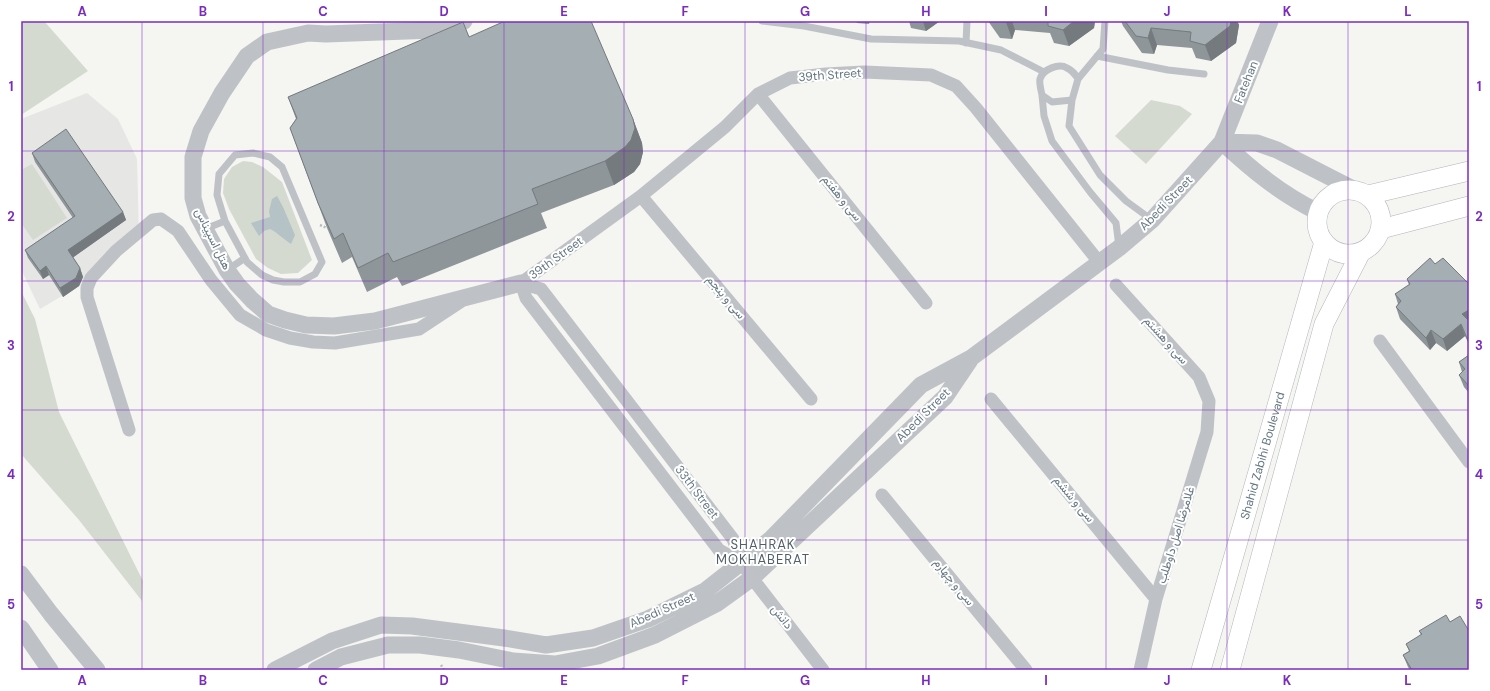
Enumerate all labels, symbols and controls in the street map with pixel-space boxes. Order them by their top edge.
text: A [77,3,87,20]
text: B [199,3,207,20]
text: C [318,3,328,20]
text: D [439,3,449,20]
text: E [560,3,568,20]
text: F [681,3,689,20]
text: G [800,3,810,20]
text: H [921,3,931,20]
text: I [1044,3,1048,20]
text: J [1163,3,1171,20]
text: K [1283,3,1292,20]
text: L [1404,3,1412,20]
street label: Fatehan [1230,58,1262,105]
street label: 39th Street [798,65,862,85]
text: 1 [9,78,13,95]
text: 1 [1477,78,1481,95]
street label: سی و هفتم [818,172,866,224]
street label: Abedi Street [1136,172,1196,234]
street label: هتل اسپیناس [191,205,235,273]
text: 2 [7,208,15,225]
text: 2 [1475,208,1483,225]
street label: 39th Street [526,233,586,283]
street label: سی و پنجم [703,272,749,322]
street label: سی و هشتم [1140,313,1192,367]
text: 3 [7,337,15,354]
text: 3 [1475,337,1483,354]
street label: Abedi Street [893,384,954,445]
street label: Shahid Zabihi Boulevard [1237,390,1289,521]
street label: 33th Street [672,462,723,522]
text: 4 [7,466,15,483]
text: 4 [1475,466,1483,483]
street label: سی و ششم [1050,472,1098,526]
street label: غلامرضا اصل داوطلب [1154,485,1198,585]
district label: SHAHRAK MOKHABERAT [716,536,810,568]
street label: سی و چهارم [930,555,978,609]
street label: Abedi Street [627,588,697,632]
text: 5 [7,596,15,613]
text: 5 [1475,596,1483,613]
street label: دانش [767,602,797,633]
text: A [77,672,87,689]
text: B [199,672,207,689]
text: C [318,672,328,689]
text: D [439,672,449,689]
text: E [560,672,568,689]
text: F [681,672,689,689]
text: G [800,672,810,689]
text: H [921,672,931,689]
text: I [1044,672,1048,689]
text: J [1163,672,1171,689]
text: K [1283,672,1292,689]
text: L [1404,672,1412,689]

